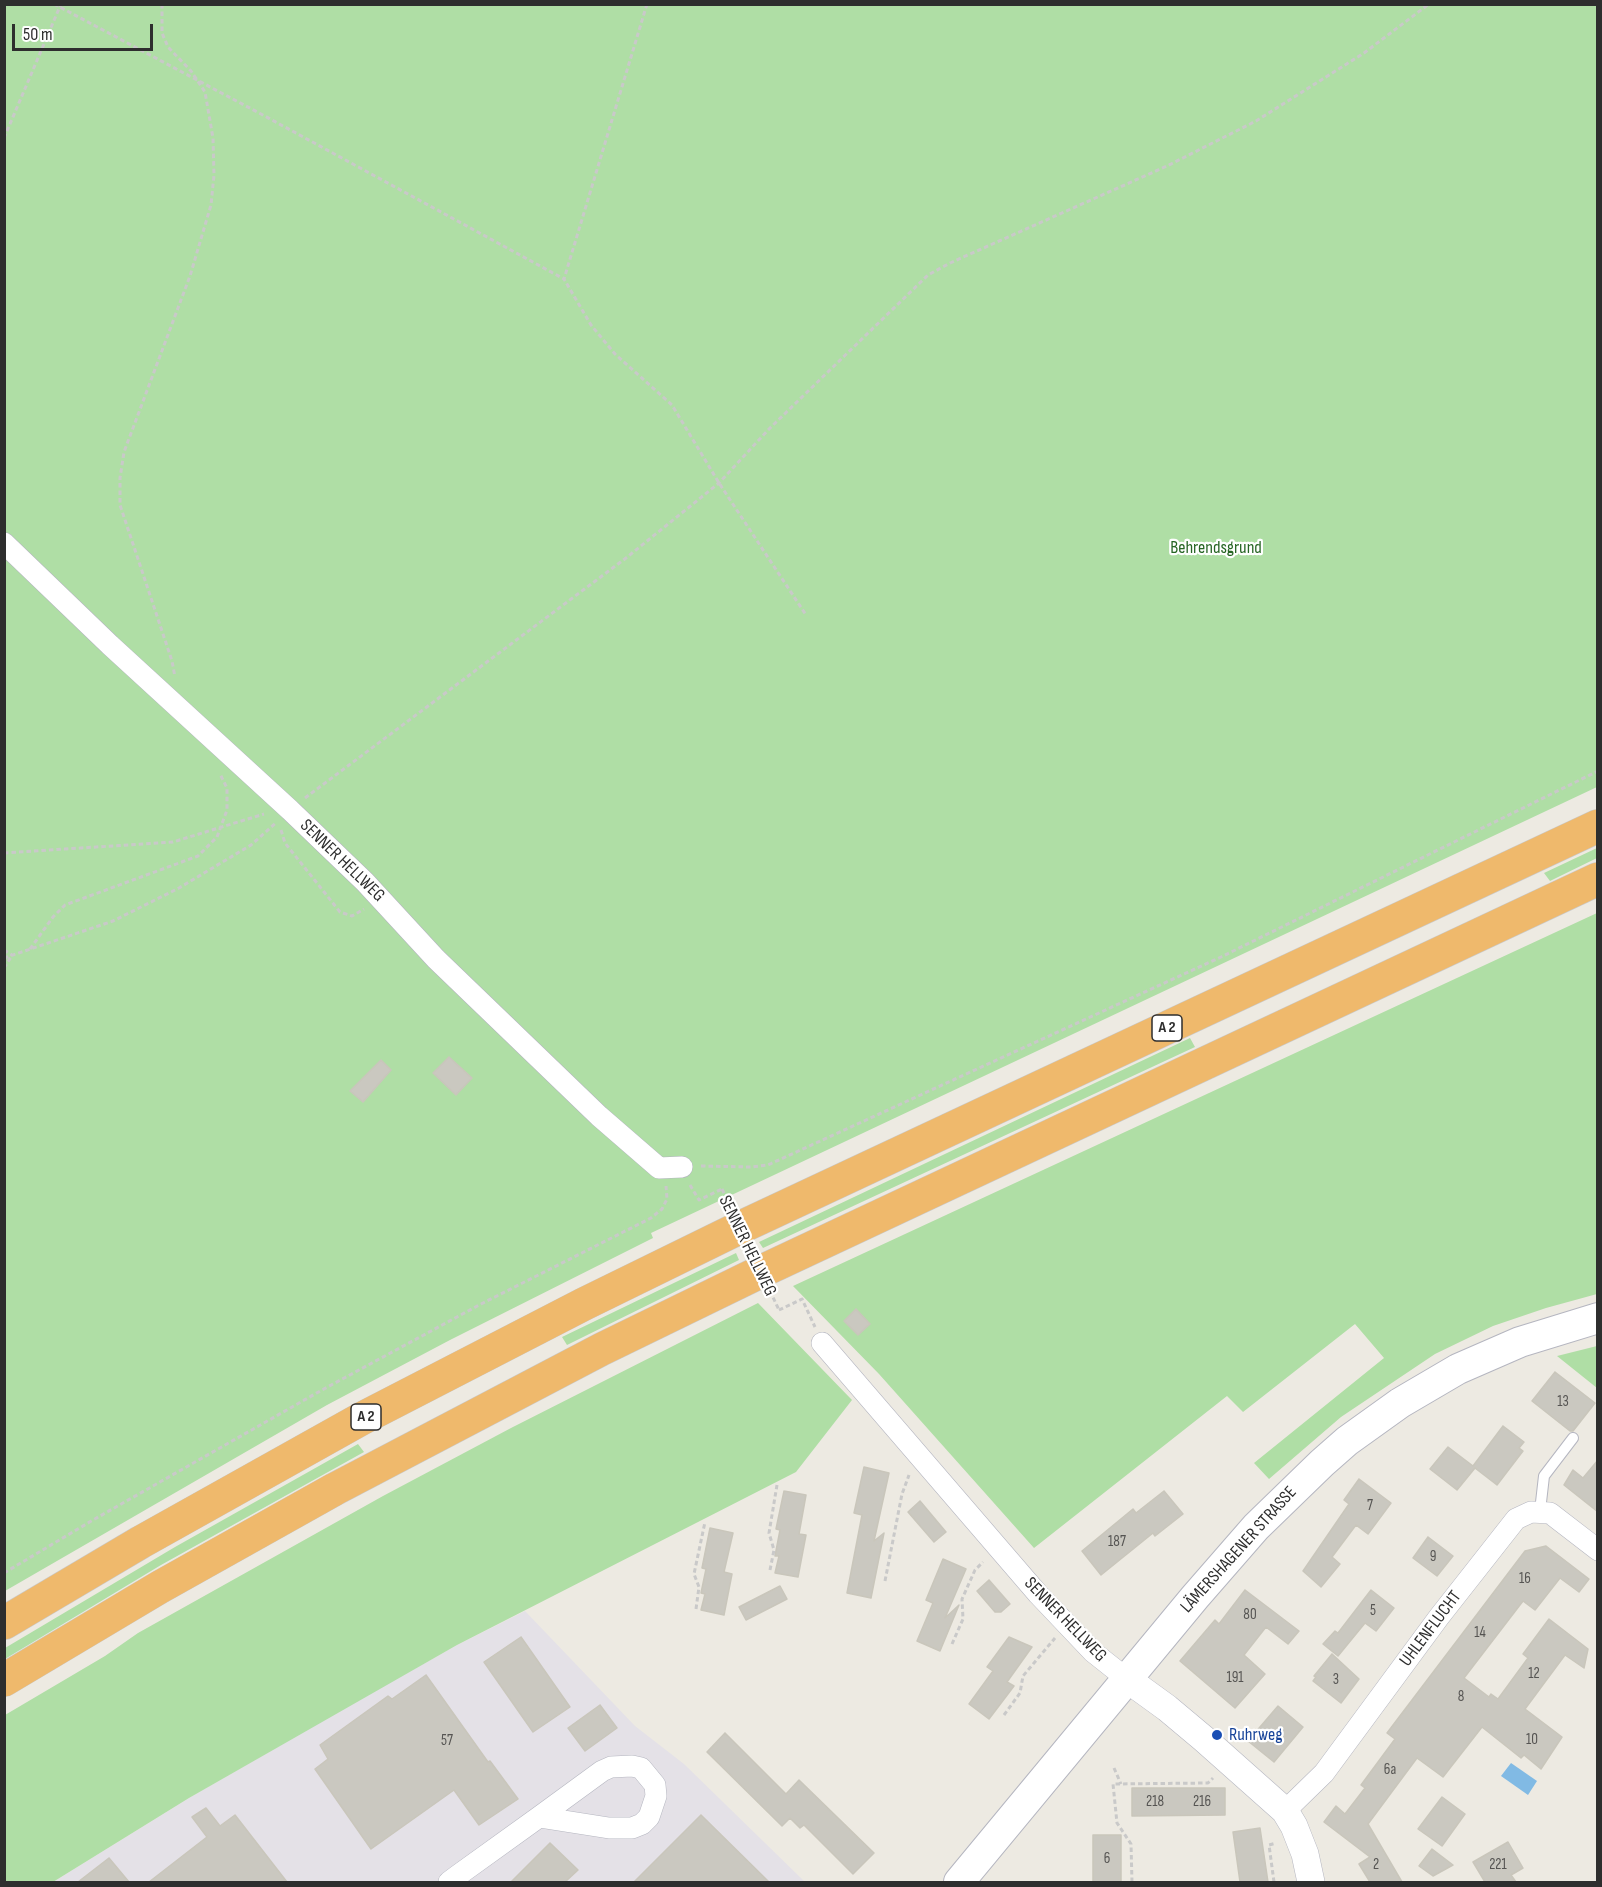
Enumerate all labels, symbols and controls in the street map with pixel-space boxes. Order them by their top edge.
scale bar [15,12,156,50]
text: 50 m [23,24,53,45]
park label: Behrendsgrund [1170,537,1262,559]
street label: SENNER HELLWEG [295,815,389,907]
road number: A 2 [1152,1015,1182,1041]
street label: SENNER HELLWEG [713,1192,781,1300]
house number: 13 [1557,1393,1569,1411]
road number: A 2 [351,1404,381,1430]
street label: LÄMERSHAGENER STRASSE [1176,1482,1302,1618]
house number: 7 [1367,1497,1373,1515]
house number: 187 [1108,1533,1126,1551]
house number: 9 [1430,1548,1436,1566]
house number: 16 [1519,1570,1531,1588]
street label: SENNER HELLWEG [1019,1573,1111,1667]
street label: UHLENFLUCHT [1396,1587,1466,1671]
house number: 5 [1370,1602,1376,1620]
house number: 80 [1243,1606,1257,1624]
house number: 14 [1474,1624,1486,1642]
house number: 12 [1528,1665,1540,1683]
house number: 191 [1226,1669,1244,1687]
house number: 3 [1333,1671,1339,1689]
house number: 8 [1458,1688,1464,1706]
place label: Ruhrweg [1229,1724,1282,1746]
marker: Ruhrweg [1210,1728,1224,1742]
house number: 10 [1526,1731,1538,1749]
house number: 57 [441,1732,453,1750]
house number: 6a [1384,1761,1396,1779]
house number: 218 [1146,1793,1164,1811]
house number: 216 [1193,1793,1211,1811]
house number: 6 [1104,1850,1110,1868]
house number: 2 [1373,1856,1379,1874]
house number: 221 [1489,1856,1507,1874]

